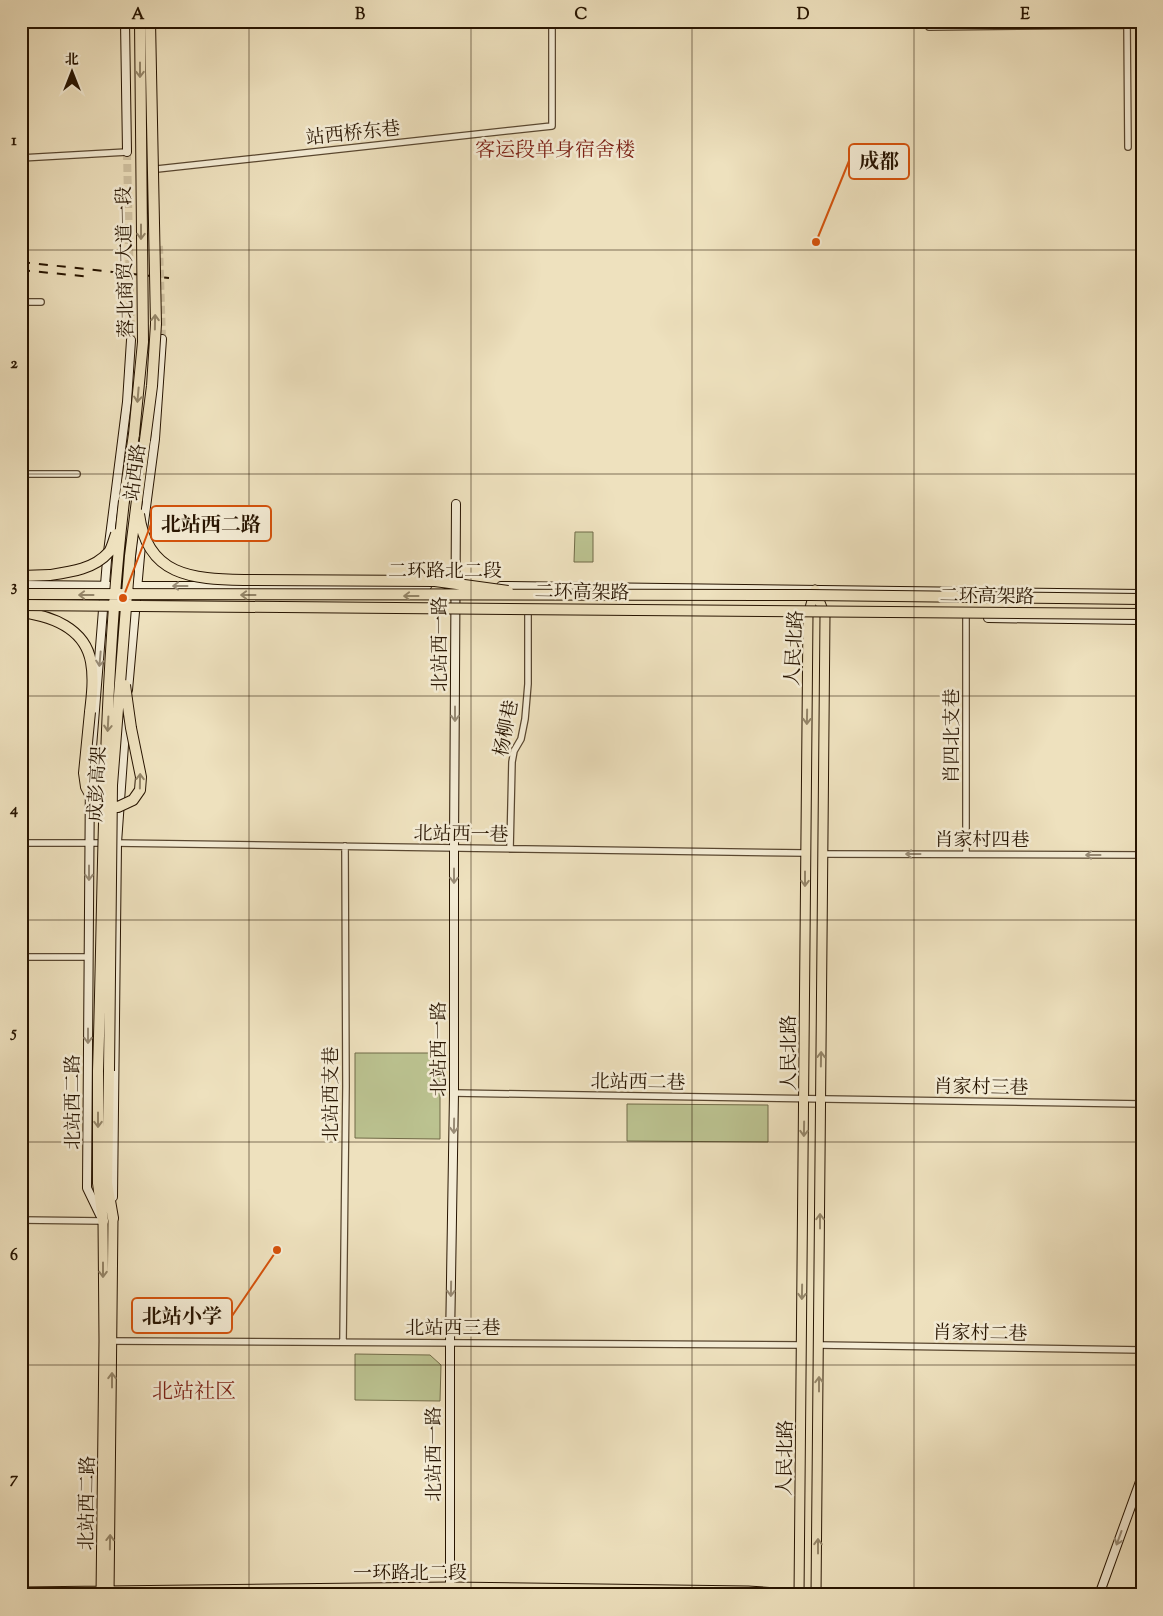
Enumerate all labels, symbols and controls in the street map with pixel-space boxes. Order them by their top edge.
text: A [132,4,145,27]
text: B [355,4,365,27]
text: C [575,4,588,27]
text: D [797,4,810,27]
text: E [1020,4,1030,27]
north arrow [48,48,98,98]
text: 北 [65,51,79,71]
one-way arrow [136,62,145,78]
street label: 站西桥东巷 [305,116,402,153]
text: 1 [11,130,17,153]
district label: 客运段单身宿舍楼 [475,137,635,166]
callout: 成都 [849,144,909,179]
text: 成都 [859,149,899,178]
street label: 蓉北商贸大道一段 [112,186,141,338]
one-way arrow [136,224,146,240]
one-way arrow [151,314,160,330]
text: 2 [10,353,18,376]
one-way arrow [133,386,143,402]
street label: 站西路 [119,442,154,502]
callout: 北站西二路 [151,506,271,541]
text: 北站西二路 [161,512,261,541]
street label: 二环路北二段 [388,559,502,586]
text: 3 [11,576,18,599]
street label: 二环高架路 [534,579,630,608]
one-way arrow [172,581,188,591]
street label: 二环高架路 [939,583,1035,612]
one-way arrow [78,590,94,600]
one-way arrow [240,590,256,600]
one-way arrow [403,591,419,601]
street label: 北站西一路 [428,596,455,692]
street label: 人民北路 [780,609,811,687]
one-way arrow [95,651,105,667]
street label: 肖四北支巷 [940,688,967,784]
street label: 杨柳巷 [489,698,526,759]
one-way arrow [450,706,460,722]
one-way arrow [802,708,812,724]
one-way arrow [103,716,112,732]
street label: 成彭高架 [83,745,114,823]
one-way arrow [135,774,145,790]
text: 4 [9,799,18,822]
street label: 北站西一巷 [413,821,509,850]
street label: 肖家村四巷 [934,828,1030,855]
one-way arrow [905,849,922,859]
one-way arrow [1085,850,1102,860]
one-way arrow [84,865,94,881]
one-way arrow [449,868,459,884]
one-way arrow [800,870,810,887]
street label: 北站西一路 [427,1001,454,1097]
street label: 人民北路 [777,1015,804,1091]
text: 5 [9,1022,17,1045]
one-way arrow [83,1028,93,1044]
street label: 北站西支巷 [319,1046,346,1142]
one-way arrow [816,1051,826,1067]
street label: 北站西二路 [61,1054,88,1150]
street label: 北站西二巷 [590,1069,686,1098]
street label: 肖家村三巷 [933,1074,1029,1103]
one-way arrow [93,1112,103,1128]
one-way arrow [449,1118,459,1134]
one-way arrow [799,1120,809,1137]
one-way arrow [815,1213,824,1229]
text: 6 [10,1245,18,1268]
one-way arrow [98,1262,108,1278]
one-way arrow [446,1280,456,1297]
one-way arrow [797,1283,807,1299]
callout: 北站小学 [132,1298,232,1333]
text: 北站小学 [142,1304,222,1333]
street label: 北站西三巷 [405,1316,501,1343]
street label: 肖家村二巷 [932,1320,1028,1349]
one-way arrow [108,1372,117,1388]
one-way arrow [814,1376,824,1392]
district label: 北站社区 [152,1378,236,1408]
street label: 北站西一路 [422,1406,449,1502]
street label: 人民北路 [772,1420,801,1496]
street label: 北站西二路 [74,1455,103,1551]
text: 7 [10,1468,19,1491]
one-way arrow [1114,1530,1124,1546]
one-way arrow [106,1534,115,1550]
one-way arrow [813,1538,823,1554]
street label: 一环路北二段 [353,1561,467,1588]

